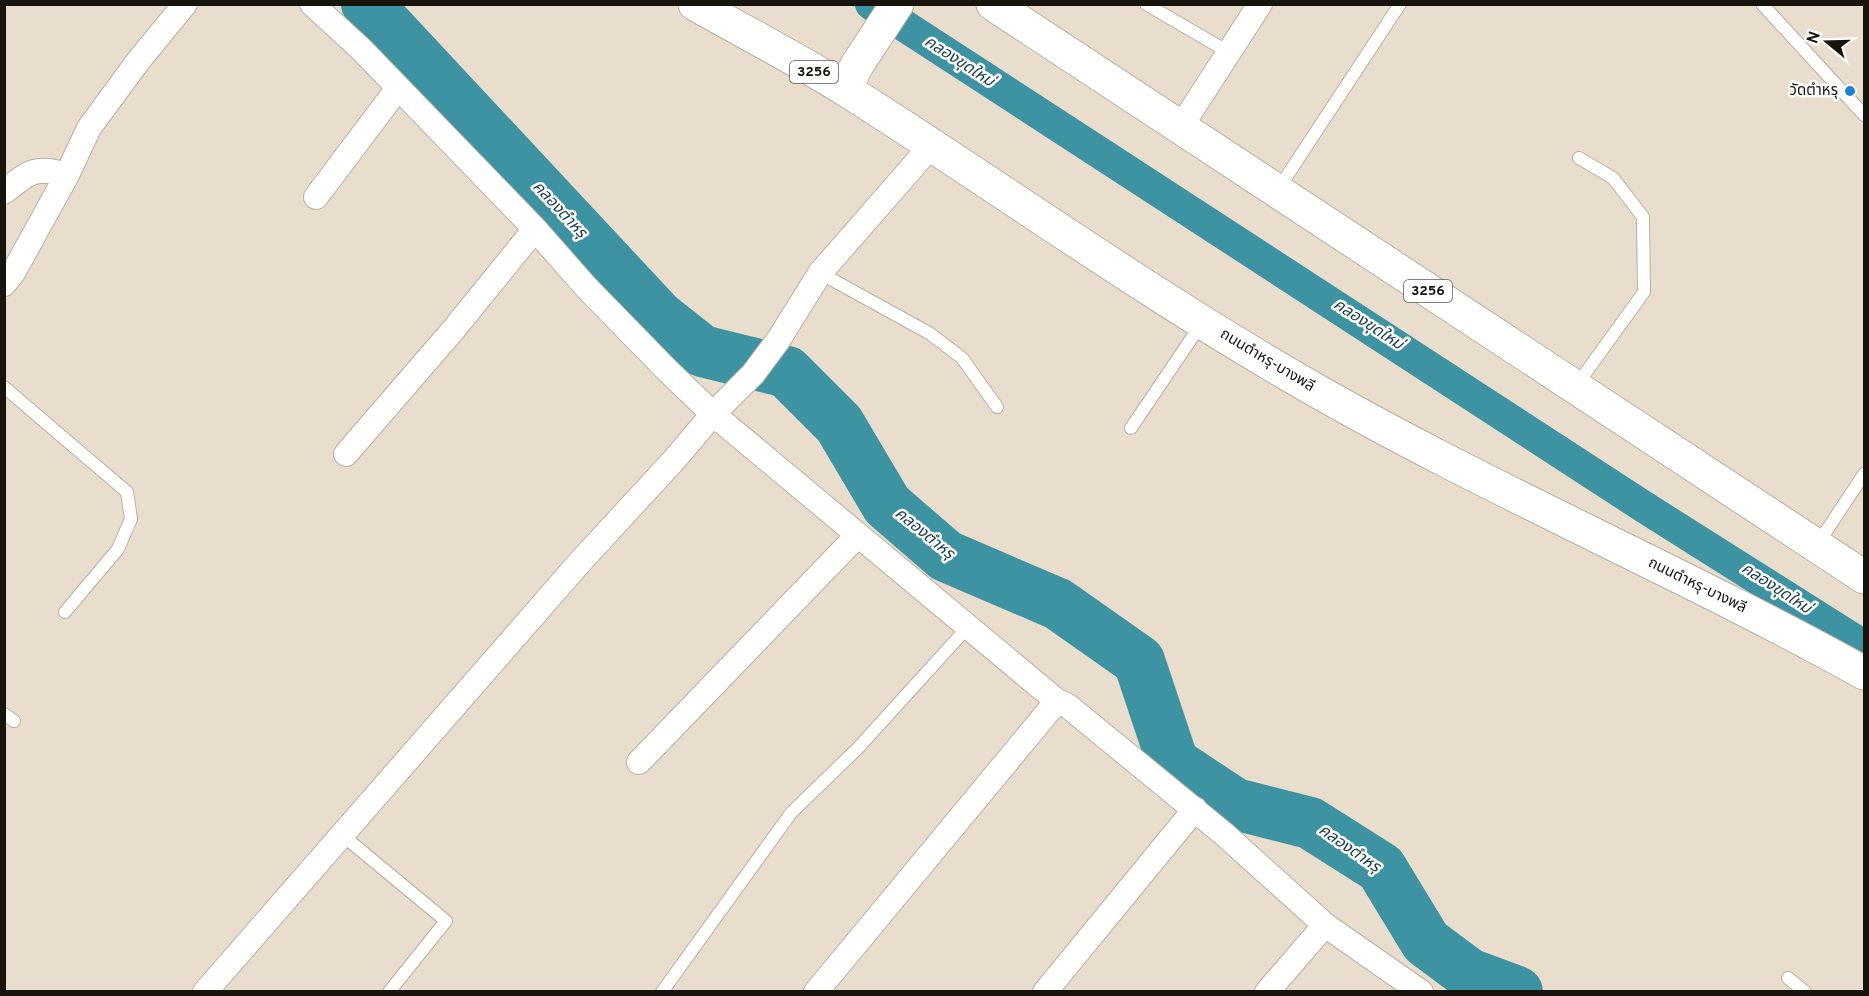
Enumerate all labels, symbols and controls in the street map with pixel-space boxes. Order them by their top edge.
north arrow [1797,12,1857,72]
text: N [1803,29,1826,46]
water label: คลองขุดใหม่ [920,32,999,93]
road number: 3256 [790,61,838,83]
place label: วัดตำหรุ [1790,82,1838,101]
marker: วัดตำหรุ [1843,84,1857,98]
water label: คลองตำหรุ [528,177,591,244]
road number: 3256 [1404,280,1452,302]
water label: คลองขุดใหม่ [1329,295,1408,356]
street label: ถนนตำหรุ-บางพลี [1216,325,1318,397]
water label: คลองตำหรุ [890,504,959,565]
street label: ถนนตำหรุ-บางพลี [1645,554,1749,618]
water label: คลองขุดใหม่ [1737,559,1816,620]
water label: คลองตำหรุ [1314,821,1385,878]

